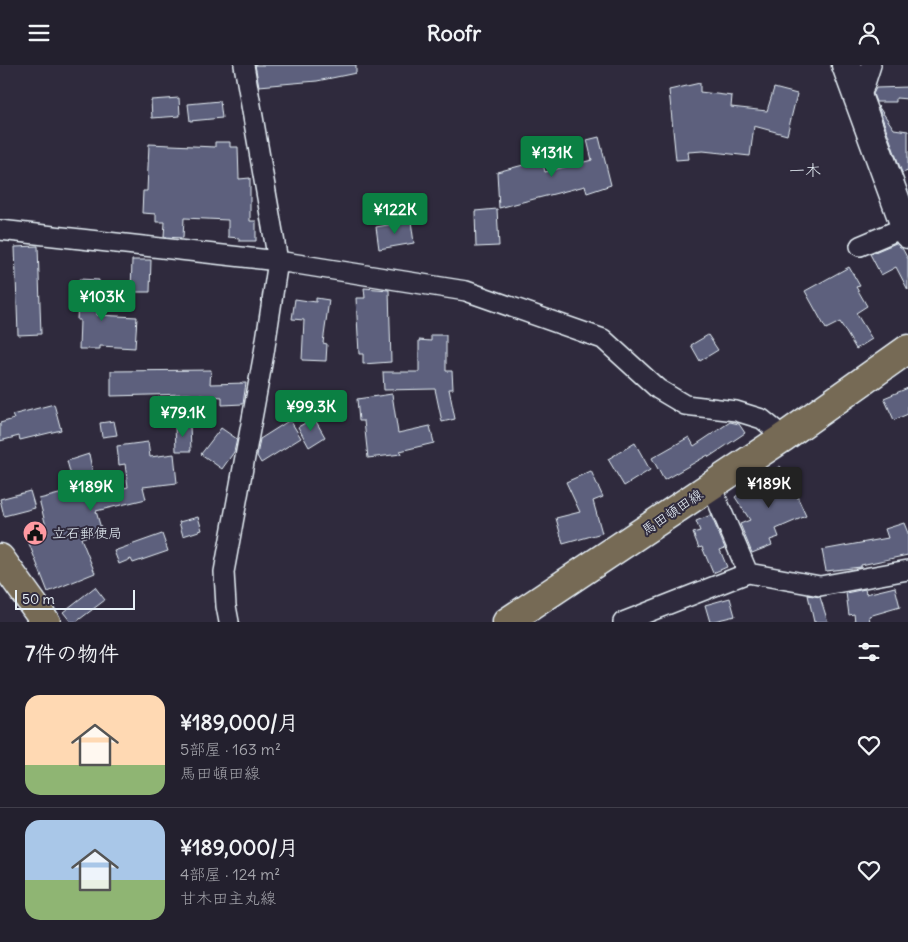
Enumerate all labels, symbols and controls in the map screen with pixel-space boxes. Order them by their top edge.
icon: menu [25,19,53,47]
text: Roofr [427,19,481,47]
icon: person [855,19,883,47]
pin: ¥131K [517,135,587,178]
text: ¥131K [532,142,572,162]
district label: 一木 [789,160,821,180]
pin: ¥122K [360,193,430,235]
text: ¥122K [373,199,417,219]
pin: ¥103K [67,279,137,322]
text: ¥103K [79,286,125,306]
pin: ¥99.3K [270,389,352,432]
pin: ¥79.1K [142,395,224,438]
text: ¥99.3K [286,396,336,416]
text: ¥79.1K [161,402,205,422]
pin: ¥189K [734,467,804,509]
pin: ¥189K [56,469,126,512]
text: ¥189K [747,473,791,493]
text: ¥189K [69,476,113,496]
street label: 馬田頓田線 [638,485,706,539]
public building icon: 立石郵便局 [22,520,48,546]
place label: 立石郵便局 [52,524,122,542]
scale bar [15,587,135,610]
text: 50 m [22,590,55,608]
icon: filters [855,638,883,666]
text: 7件の物件 [25,640,119,667]
text: ¥189,000/月 [180,709,299,736]
icon: home [65,715,125,775]
icon: heart [855,731,883,759]
text: 5部屋 · 163 m² [180,739,281,759]
text: 馬田頓田線 [180,763,260,783]
text: ¥189,000/月 [180,834,299,861]
icon: home [65,840,125,900]
icon: heart [855,856,883,884]
text: 4部屋 · 124 m² [180,864,280,884]
text: 甘木田主丸線 [180,888,276,908]

